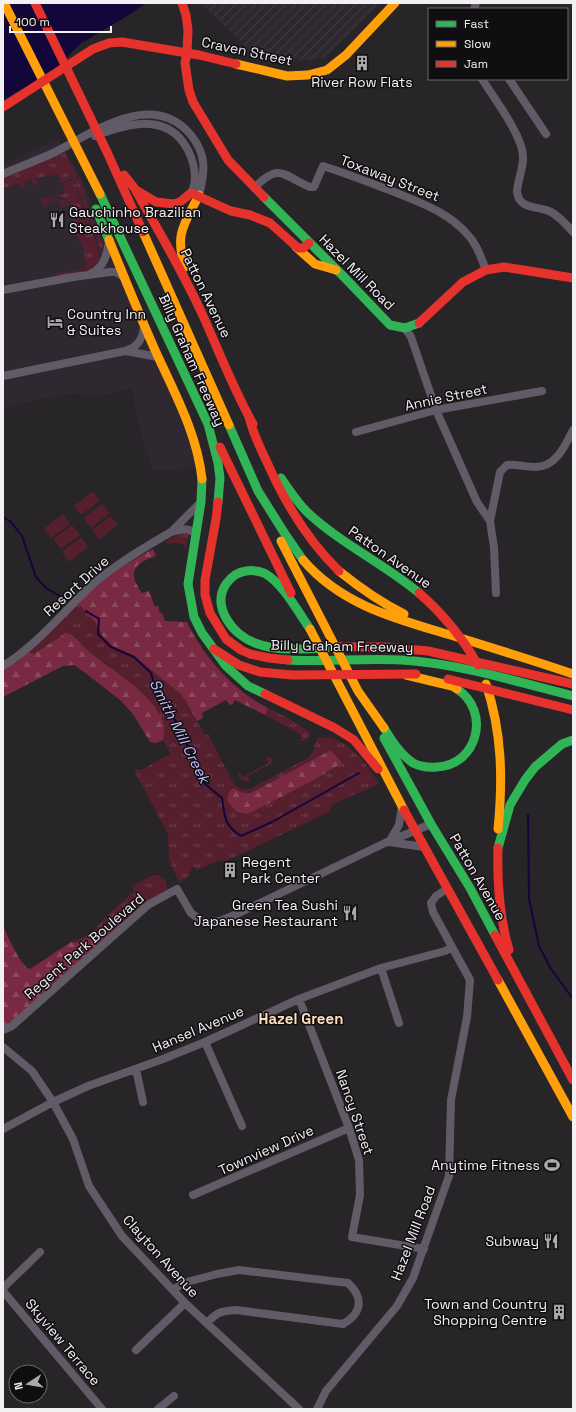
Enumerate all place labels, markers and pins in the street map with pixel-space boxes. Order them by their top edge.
building icon: River Row Flats [353,54,371,72]
place label: River Row Flats [311,73,413,91]
place label: Gauchinho Brazilian Steakhouse [69,203,201,237]
restaurant icon: Gauchinho Brazilian Steakhouse [48,211,66,229]
place label: Country Inn & Suites [67,305,146,339]
hotel icon: Country Inn & Suites [46,313,64,331]
place label: Regent Park Center [242,853,320,887]
building icon: Regent Park Center [221,861,239,879]
place label: Green Tea Sushi Japanese Restaurant [194,896,338,930]
restaurant icon: Green Tea Sushi Japanese Restaurant [341,904,359,922]
place label: Anytime Fitness [431,1156,540,1174]
sports icon: Anytime Fitness [543,1156,561,1174]
place label: Subway [485,1232,539,1250]
restaurant icon: Subway [542,1232,560,1250]
place label: Town and Country Shopping Centre [424,1295,547,1329]
building icon: Town and Country Shopping Centre [550,1303,568,1321]

